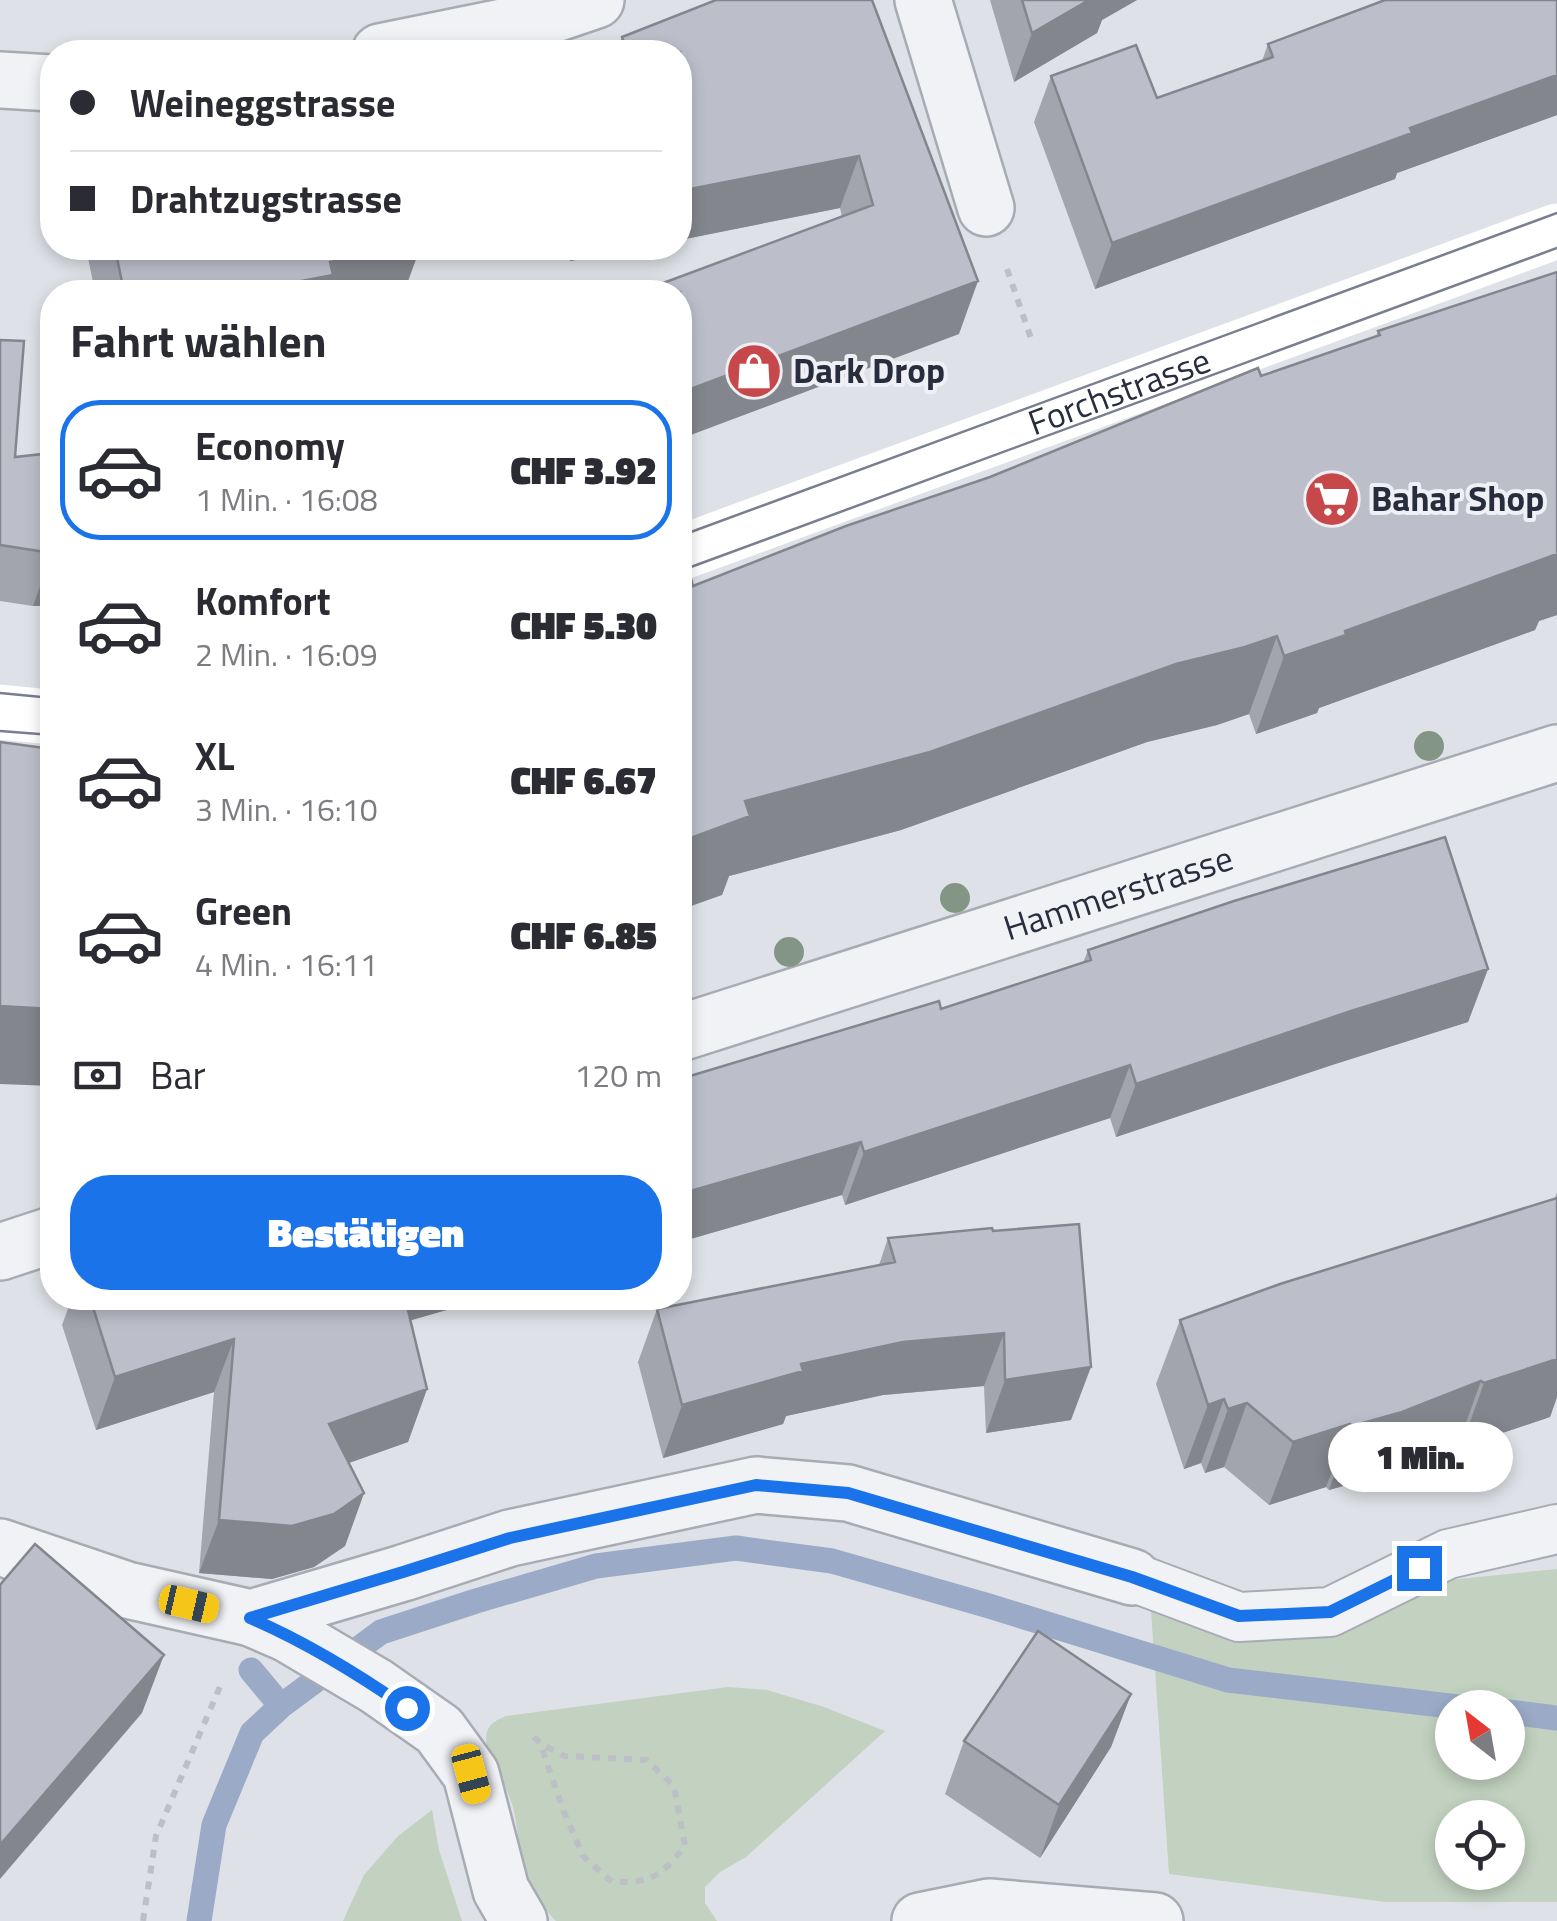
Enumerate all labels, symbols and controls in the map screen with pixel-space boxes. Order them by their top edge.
text: Weineggstrasse [130,74,395,132]
text: Drahtzugstrasse [130,170,402,228]
text: Fahrt wählen [70,306,327,374]
street label: Forchstrasse [1020,333,1218,449]
shop icon: Dark Drop [724,341,784,401]
place label: Dark Drop [793,343,945,397]
text: Economy [195,417,345,475]
icon: car [75,425,165,515]
text: CHF 3.92 [510,441,657,499]
supermarket icon: Bahar Shop [1302,469,1362,529]
place label: Bahar Shop [1371,471,1544,525]
text: 1 Min. · 16:08 [195,475,378,523]
text: Komfort [195,572,331,630]
icon: car [75,580,165,670]
text: CHF 5.30 [510,596,657,654]
text: 2 Min. · 16:09 [195,630,378,678]
text: XL [195,727,235,785]
icon: car [75,735,165,825]
text: CHF 6.67 [510,751,657,809]
text: 3 Min. · 16:10 [195,785,378,833]
street label: Hammerstrasse [996,830,1239,954]
text: Green [195,882,292,940]
icon: car [75,890,165,980]
text: CHF 6.85 [510,906,657,964]
text: 4 Min. · 16:11 [195,940,378,988]
text: Bar [150,1046,206,1104]
icon: cash [70,1048,125,1103]
text: 120 m [574,1051,662,1099]
button: Bestätigen [70,1175,662,1290]
callout: 1 Min. [1326,1423,1512,1493]
text: 1 Min. [1376,1433,1465,1481]
route end [1397,1546,1442,1591]
car [156,1583,222,1625]
route start [385,1686,430,1731]
north arrow [1435,1690,1525,1780]
map controls [1435,1690,1525,1890]
car [449,1741,493,1807]
button: locate [1435,1800,1525,1890]

